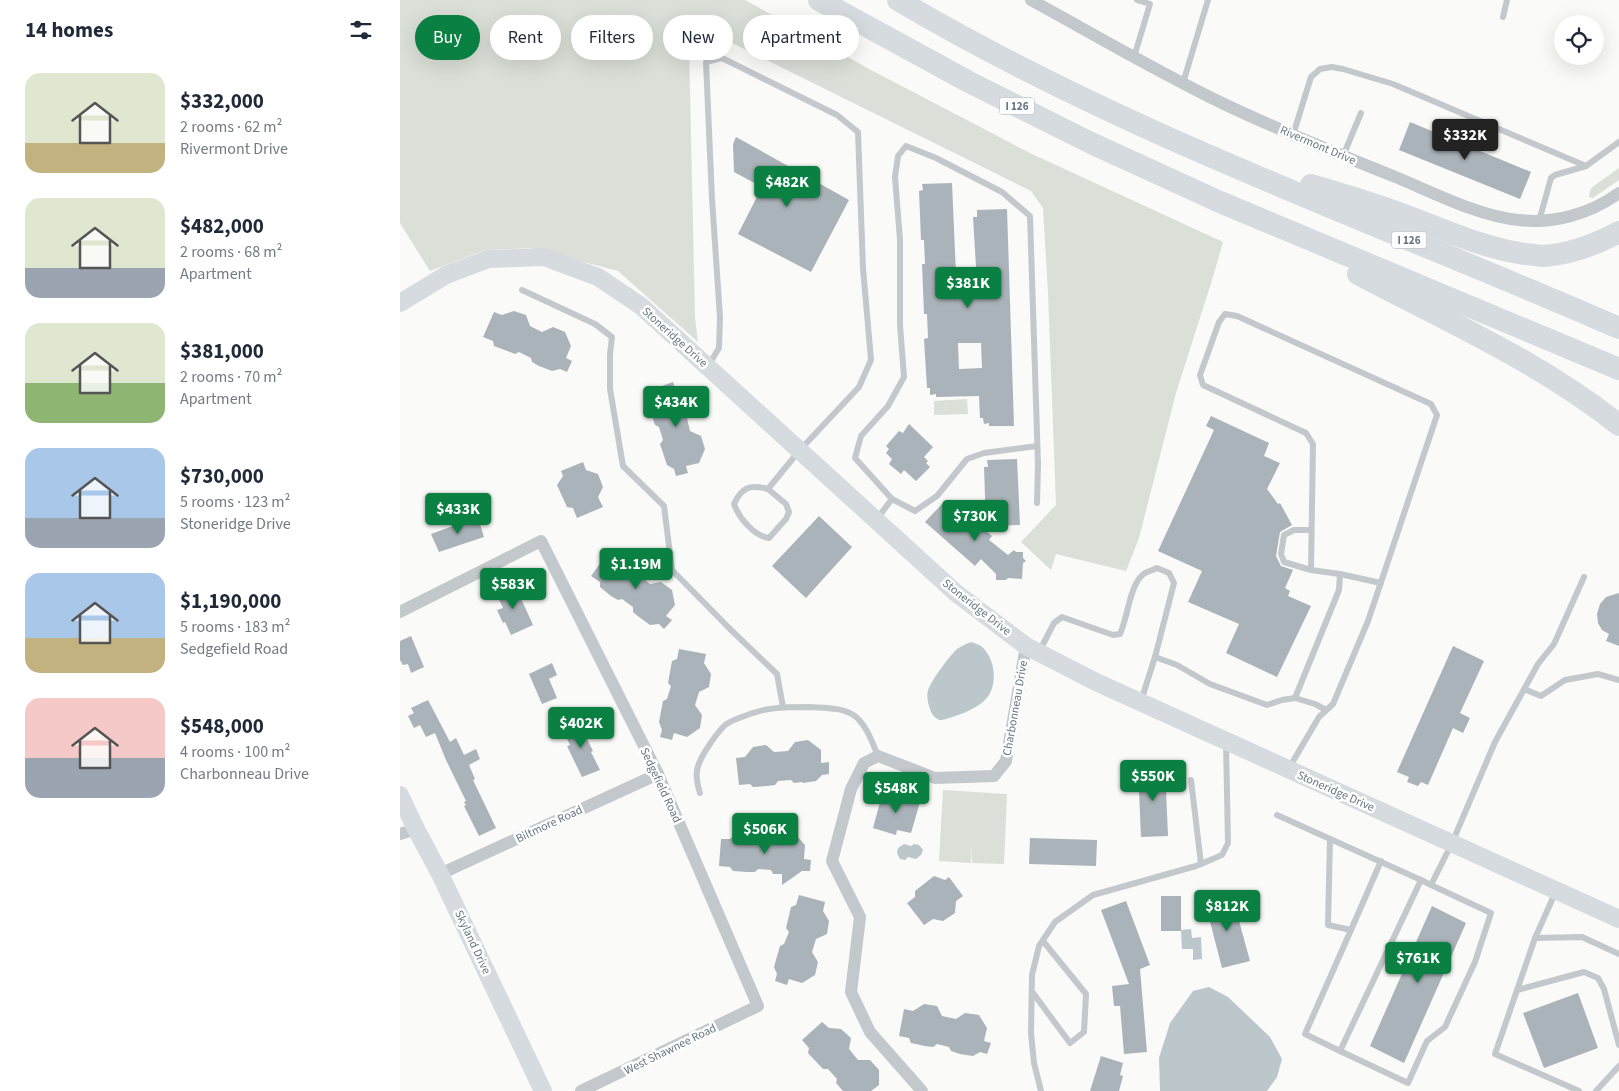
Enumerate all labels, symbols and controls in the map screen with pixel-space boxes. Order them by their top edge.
text: 14 homes [25,15,113,45]
chip: Buy [415,15,480,60]
chip: Rent [490,15,561,60]
chip: Filters [571,15,653,60]
chip: New [663,15,733,60]
chip: Apartment [743,15,859,60]
map controls [1554,15,1604,65]
button: locate [1554,15,1604,65]
icon: filters [347,16,375,44]
text: $332,000 [180,86,264,116]
icon: home [65,93,125,153]
road number: I 126 [1000,98,1034,114]
text: 2 rooms · 62 m² [180,116,282,138]
pin: $332K [1430,119,1500,161]
street label: Rivermont Drive [1277,122,1358,169]
text: $332K [1443,124,1487,146]
text: Rivermont Drive [180,138,288,160]
pin: $482K [752,166,822,208]
text: $482K [765,171,809,193]
text: $482,000 [180,211,264,241]
icon: home [65,218,125,278]
road number: I 126 [1392,232,1426,248]
text: 2 rooms · 68 m² [180,241,282,263]
text: Apartment [180,263,252,285]
pin: $381K [933,266,1003,309]
text: $381K [946,272,990,294]
street label: Stoneridge Drive [638,303,711,372]
text: $381,000 [180,336,264,366]
icon: home [65,343,125,403]
text: 2 rooms · 70 m² [180,366,282,388]
pin: $434K [641,386,711,428]
text: Apartment [180,388,252,410]
text: $434K [654,391,698,413]
text: $730,000 [180,461,264,491]
icon: home [65,468,125,528]
text: 5 rooms · 123 m² [180,491,290,513]
pin: $433K [423,492,493,535]
text: $433K [436,498,480,520]
pin: $730K [940,500,1010,542]
text: $730K [953,505,997,527]
text: Stoneridge Drive [180,513,291,535]
pin: $1.19M [595,548,677,590]
text: $1.19M [611,553,661,575]
pin: $583K [478,568,548,610]
text: $583K [491,573,535,595]
street label: Stoneridge Drive [939,575,1015,640]
text: $1,190,000 [180,586,281,616]
icon: home [65,593,125,653]
text: 5 rooms · 183 m² [180,616,290,638]
text: Sedgefield Road [180,638,288,660]
street label: Charbonneau Drive [999,659,1032,757]
pin: $402K [546,706,616,749]
text: $548,000 [180,711,264,741]
text: $402K [559,712,603,734]
icon: home [65,718,125,778]
text: 4 rooms · 100 m² [180,741,290,763]
street label: Sedgefield Road [636,745,685,826]
pin: $550K [1118,760,1188,802]
text: Charbonneau Drive [180,763,309,785]
text: $550K [1131,765,1175,787]
street label: Stoneridge Drive [1294,767,1377,816]
pin: $548K [861,772,931,814]
text: $548K [874,777,918,799]
street label: Biltmore Road [513,802,585,847]
pin: $506K [730,812,800,855]
text: $506K [743,818,787,840]
pin: $812K [1192,890,1262,932]
text: $812K [1205,895,1249,917]
street label: Skyland Drive [450,907,495,977]
pin: $761K [1383,942,1453,984]
text: $761K [1396,947,1440,969]
street label: West Shawnee Road [621,1020,719,1079]

